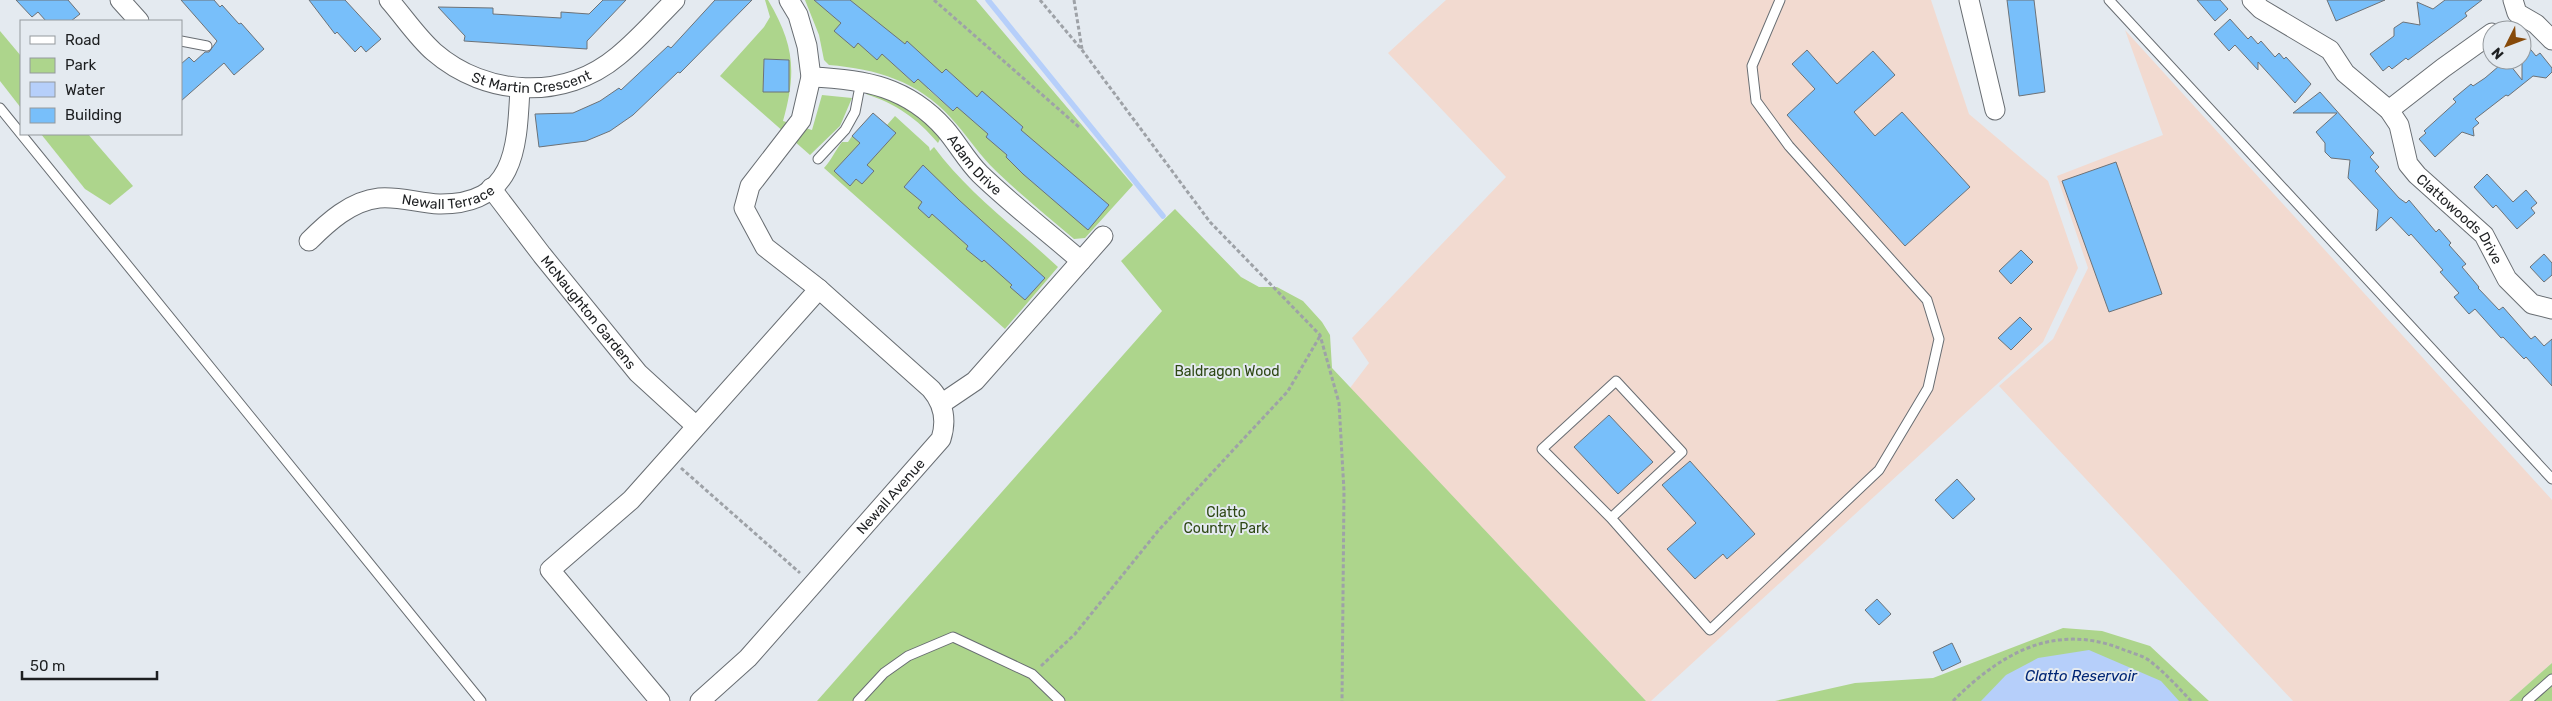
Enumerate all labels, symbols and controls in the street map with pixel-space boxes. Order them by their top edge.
legend [20,20,182,135]
north arrow [2482,20,2532,70]
text: Road [65,31,101,49]
text: N [2488,44,2507,63]
text: Park [65,56,96,74]
street label: St Martin Crescent [469,67,594,97]
text: Water [65,81,105,99]
text: Building [65,106,122,124]
street label: Adam Drive [944,131,1005,199]
street label: Clattowoods Drive [2413,171,2506,267]
street label: Newall Terrace [401,182,498,213]
street label: McNaughton Gardens [537,252,639,373]
park label: Baldragon Wood [1174,363,1280,380]
street label: Newall Avenue [853,455,929,538]
park label: Clatto Country Park [1184,504,1269,537]
scale bar [22,648,158,680]
text: 50 m [30,657,65,675]
water label: Clatto Reservoir [2025,667,2138,685]

